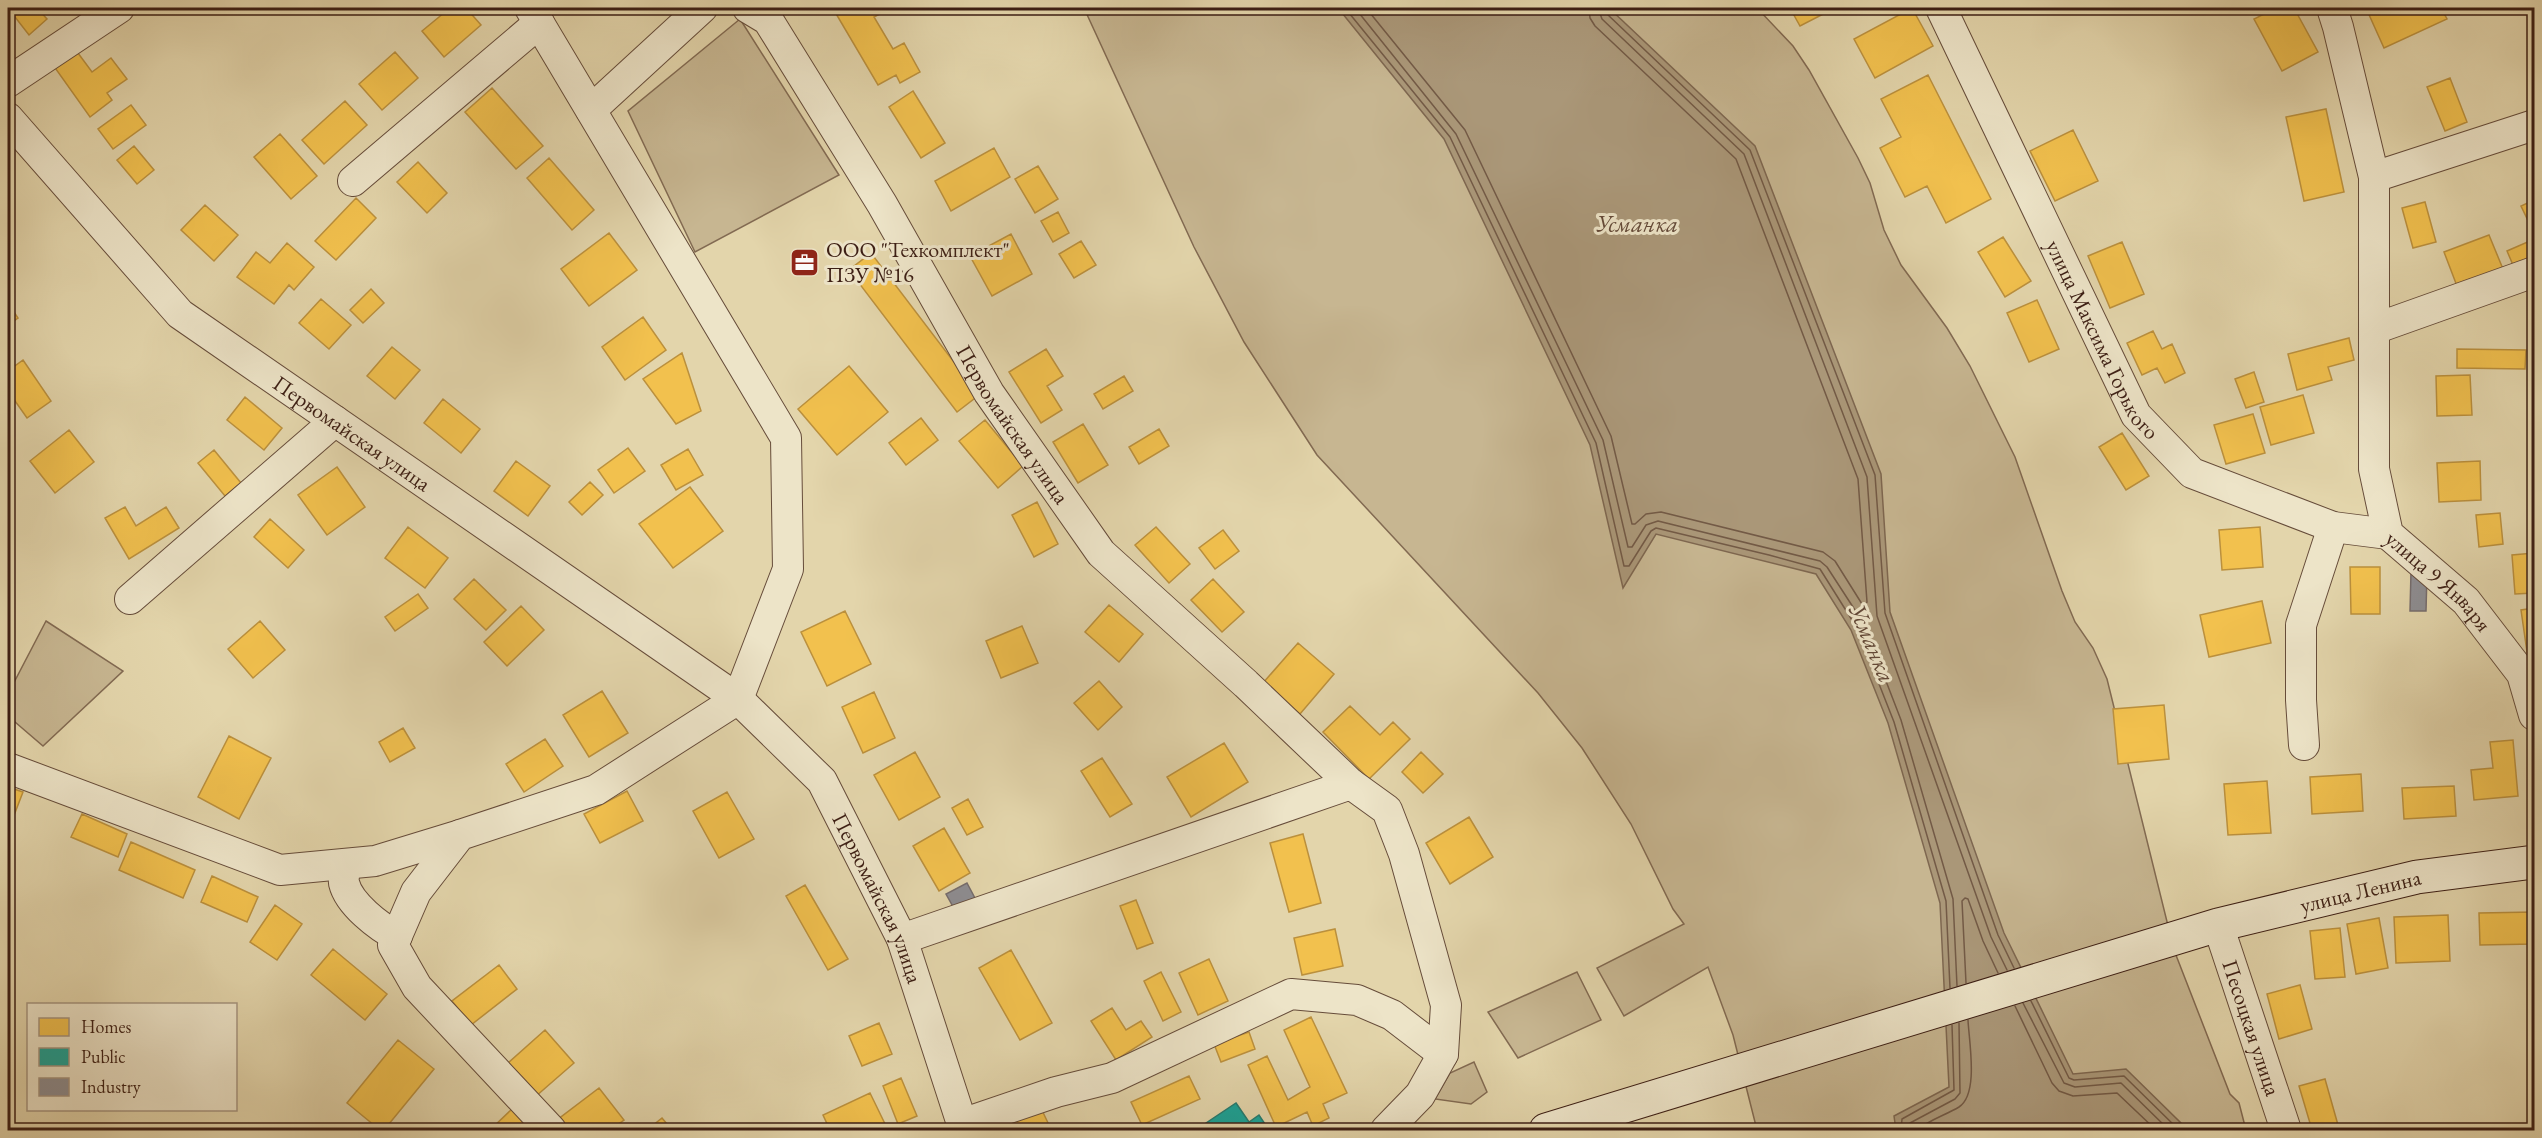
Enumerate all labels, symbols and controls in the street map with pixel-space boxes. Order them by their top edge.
water label: Усманка [1596,208,1678,239]
place label: ООО "Техкомплект" ПЗУ №16 [826,235,1010,289]
street label: улица Максима Горького [2039,235,2166,446]
office icon: ООО "Техкомплект" ПЗУ №16 [789,246,821,278]
street label: Первомайская улица [949,339,1076,510]
street label: Первомайская улица [267,369,437,498]
street label: улица 9 Января [2379,524,2498,638]
water label: Усманка [1842,599,1903,687]
street label: Первомайская улица [825,808,929,987]
street label: улица Ленина [2297,863,2424,920]
street label: Песоцкая улица [2215,956,2288,1100]
legend [27,1003,237,1111]
text: Homes [81,1015,132,1038]
text: Public [81,1045,125,1068]
text: Industry [81,1075,141,1098]

